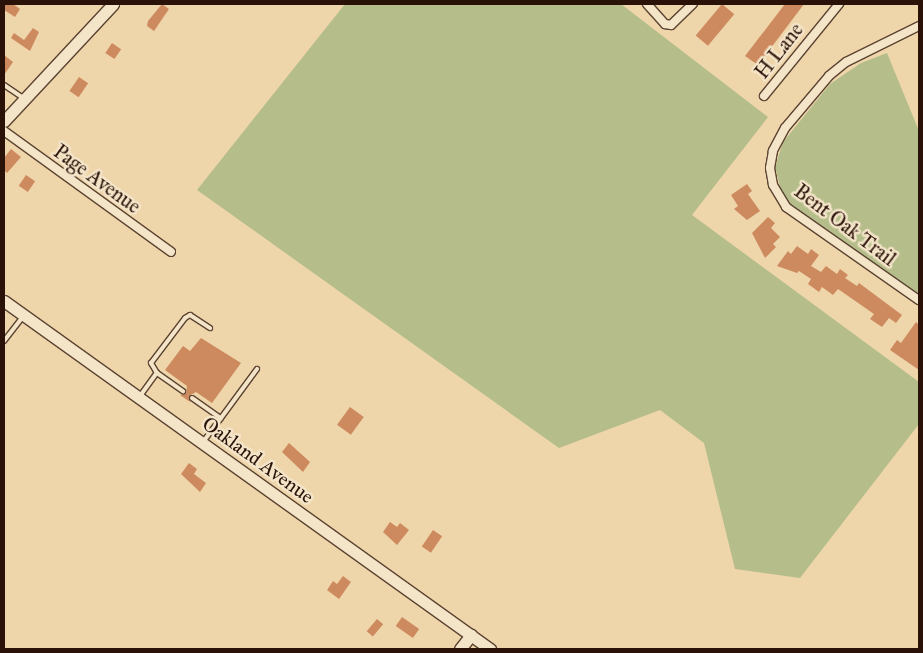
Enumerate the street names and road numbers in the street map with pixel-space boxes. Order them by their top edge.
street label: H Lane [750,18,808,84]
street label: Page Avenue [49,139,145,219]
street label: Bent Oak Trail [789,179,901,271]
street label: Oakland Avenue [198,411,318,509]

